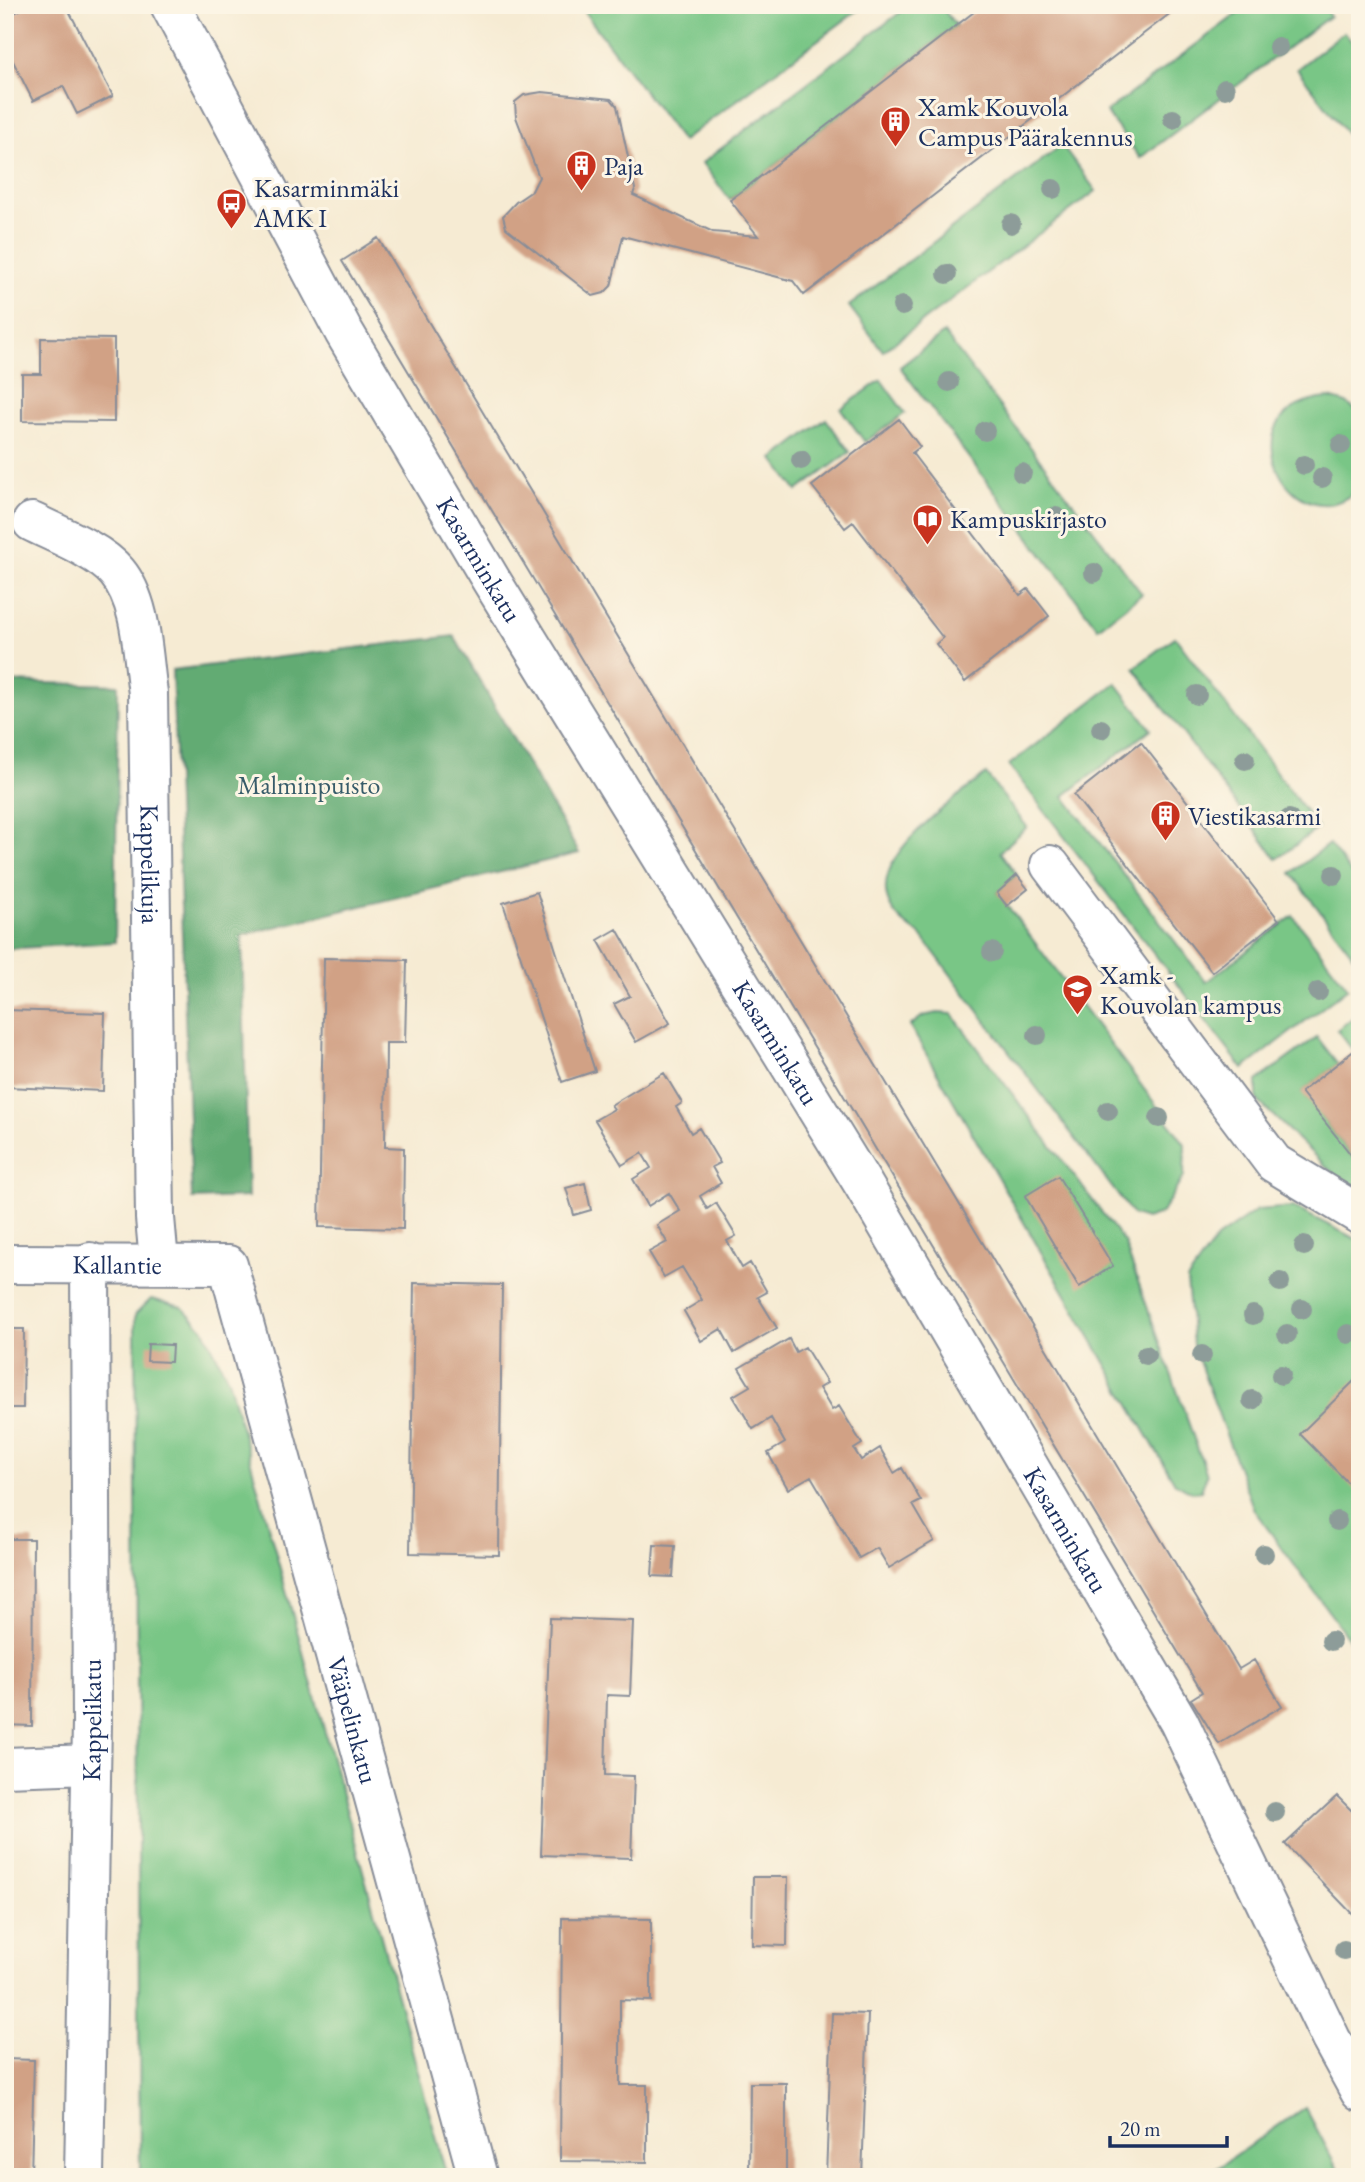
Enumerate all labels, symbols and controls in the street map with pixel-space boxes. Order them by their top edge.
place label: Xamk Kouvola Campus Päärakennus [917,90,1133,154]
building icon: Xamk Kouvola Campus Päärakennus [878,105,912,149]
building icon: Paja [564,149,598,193]
place label: Paja [604,149,644,183]
place label: Kasarminmäki AMK I [253,171,399,235]
bus stop icon: Kasarminmäki AMK I [214,186,248,230]
street label: Kasarminkatu [429,491,530,629]
library icon: Kampuskirjasto [910,502,944,546]
place label: Kampuskirjasto [950,502,1107,536]
park label: Malminpuisto [238,768,380,802]
building icon: Viestikasarmi [1148,799,1182,843]
place label: Viestikasarmi [1188,799,1321,833]
street label: Kappelikuja [132,804,168,925]
place label: Xamk - Kouvolan kampus [1099,958,1281,1022]
school or university icon: Xamk - Kouvolan kampus [1060,973,1094,1017]
street label: Kasarminkatu [725,974,827,1112]
street label: Kallantie [72,1247,162,1282]
street label: Kasarminkatu [1016,1461,1116,1599]
street label: Vääpelinkatu [319,1653,386,1788]
street label: Kappelikatu [74,1659,109,1782]
scale bar [1110,2105,1227,2149]
text: 20 m [1120,2115,1161,2142]

